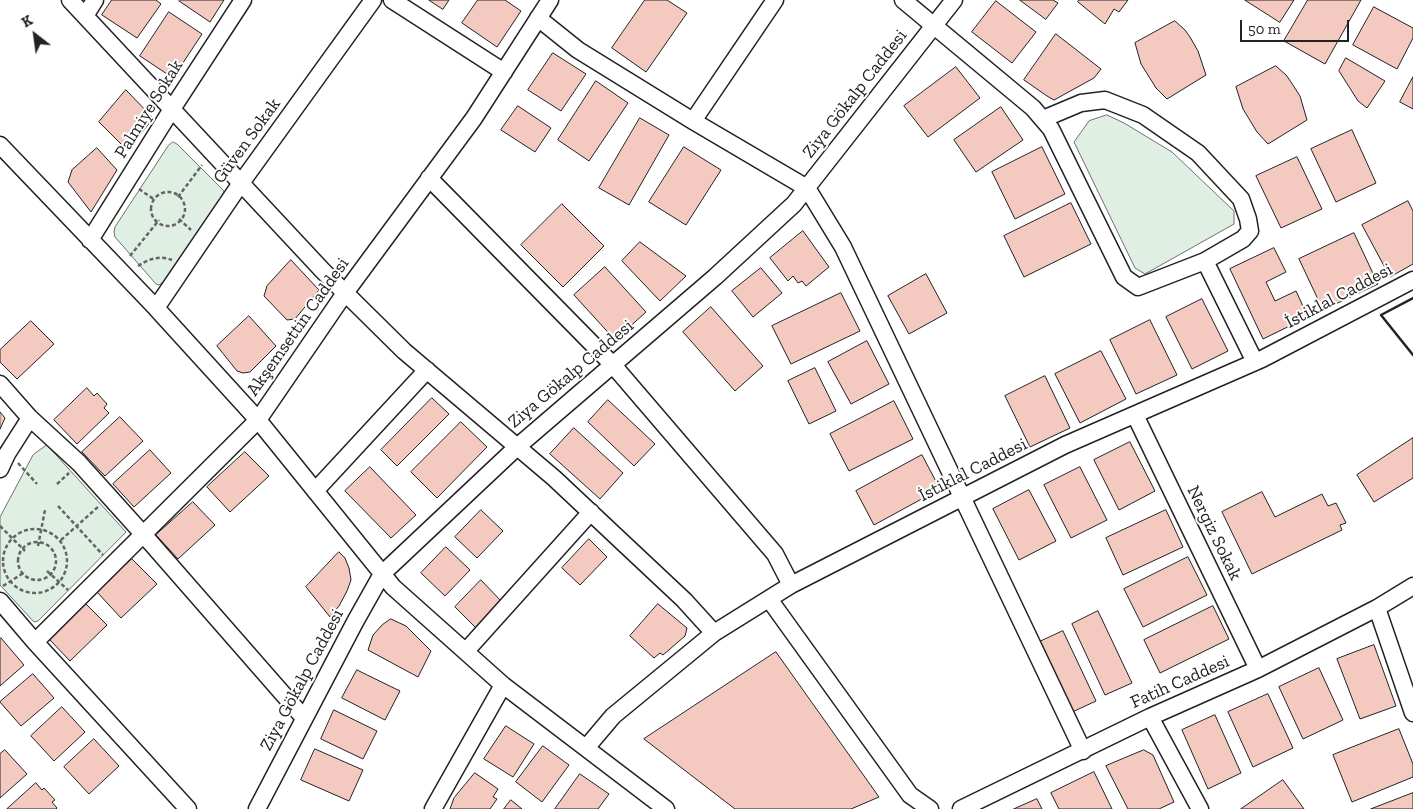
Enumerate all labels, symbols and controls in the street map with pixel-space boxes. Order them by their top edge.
north arrow [10,10,60,60]
scale bar [1243,10,1352,42]
text: K [19,12,36,31]
text: 50 m [1248,20,1281,38]
street label: Ziya Gökalp Caddesi [798,25,912,163]
street label: Palmiye Sokak [110,56,188,162]
street label: Güven Sokak [209,94,285,188]
street label: Akşemsettin Caddesi [242,254,354,400]
street label: İstiklal Caddesi [1282,259,1396,333]
street label: Ziya Gökalp Caddesi [504,315,638,433]
street label: İstiklal Caddesi [915,433,1031,507]
street label: Nergiz Sokak [1182,482,1246,584]
street label: Ziya Gökalp Caddesi [256,606,348,754]
street label: Fatih Caddesi [1127,651,1233,713]

